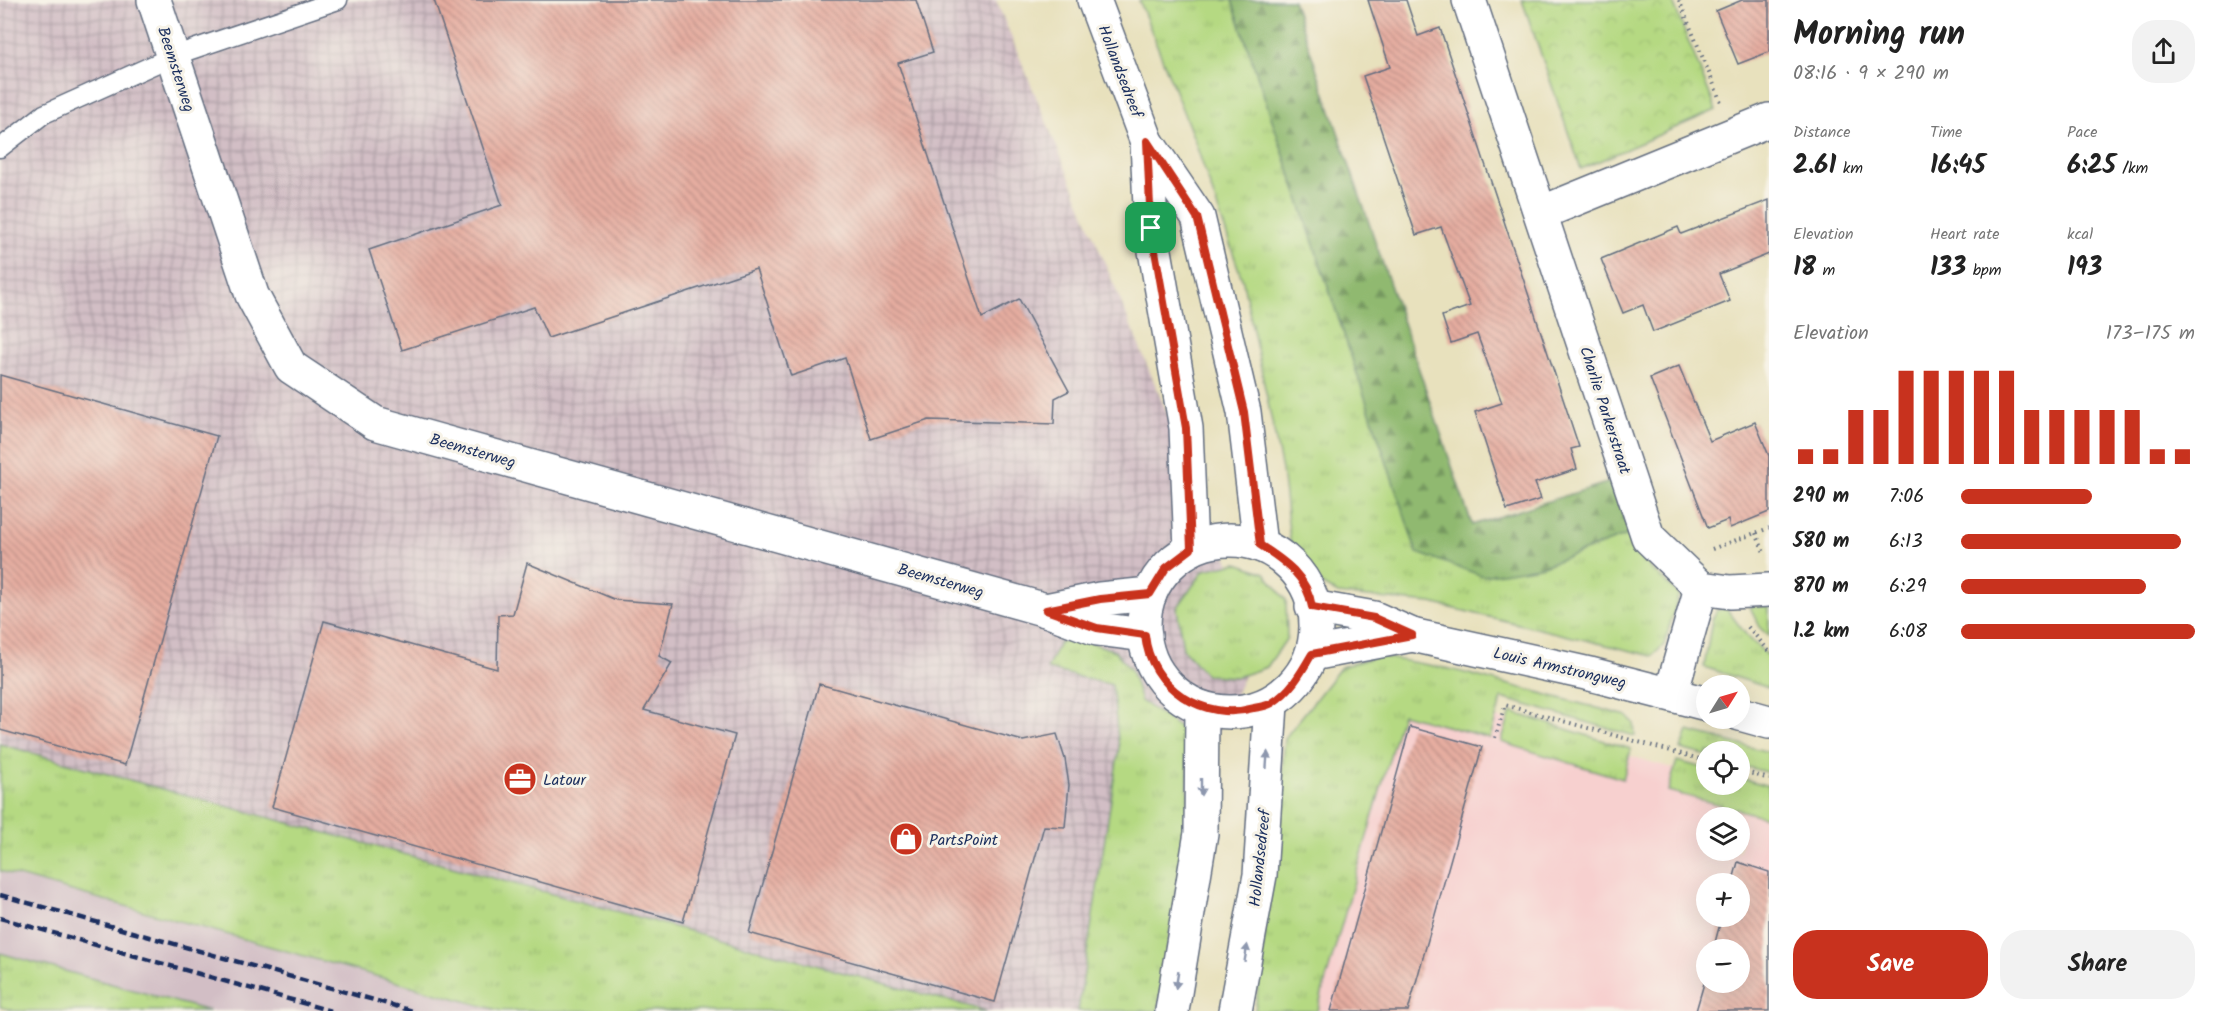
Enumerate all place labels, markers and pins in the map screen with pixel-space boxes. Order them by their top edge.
pin [1125,202,1176,253]
office icon: Latour [502,761,538,797]
place label: Latour [543,768,587,793]
shop icon: PartsPoint [888,821,924,857]
place label: PartsPoint [929,828,999,853]

